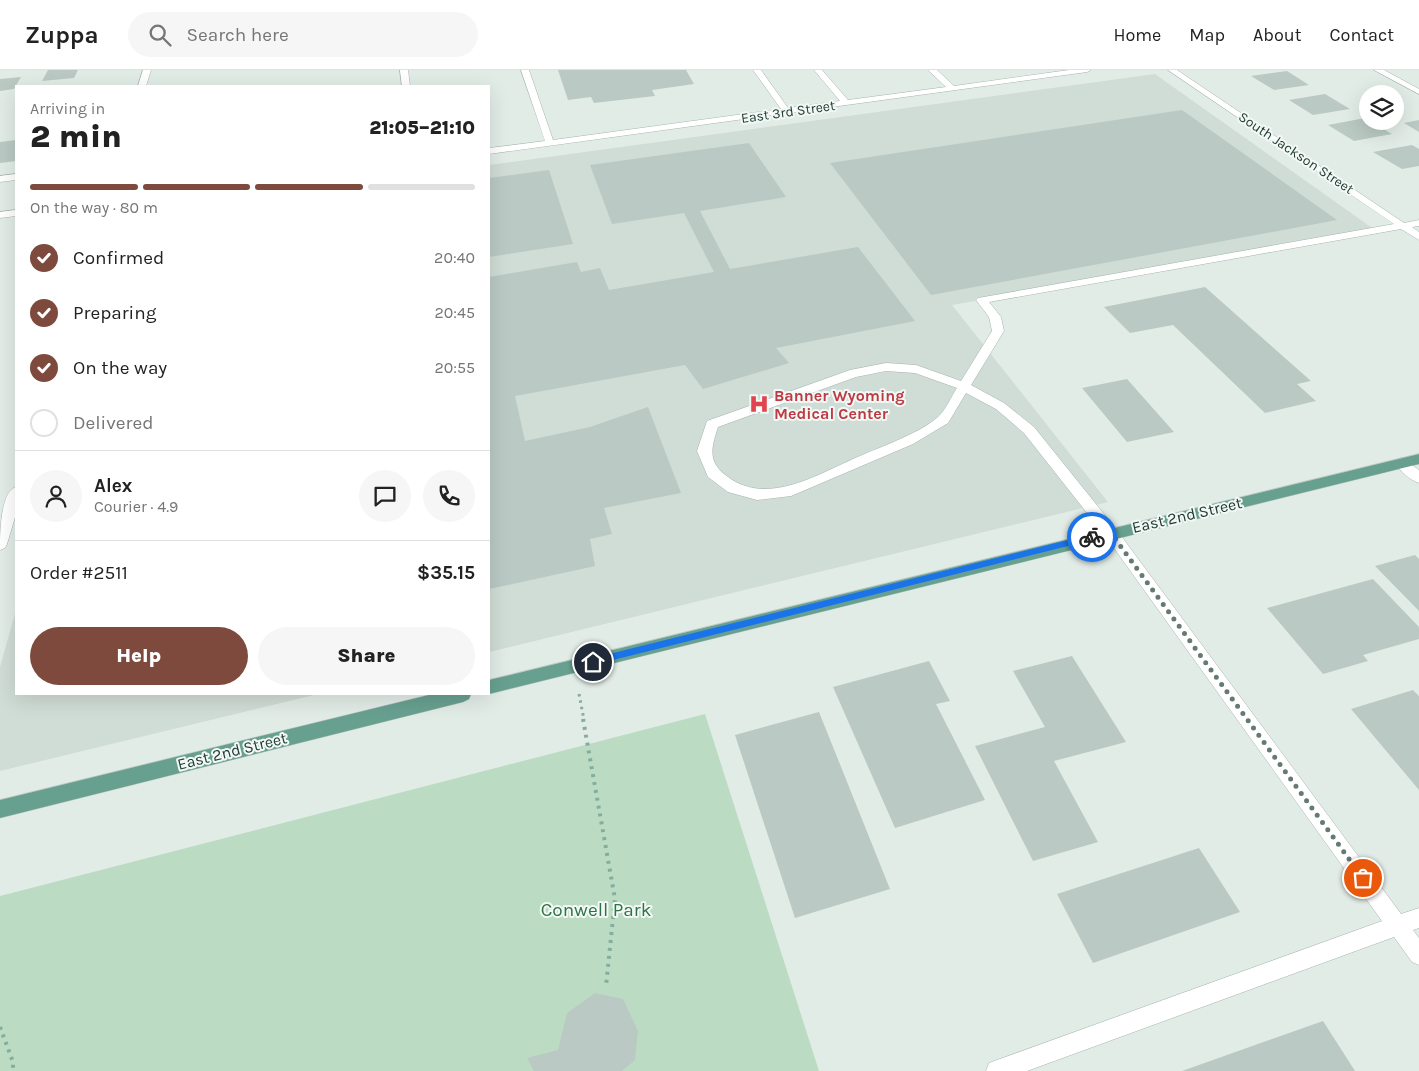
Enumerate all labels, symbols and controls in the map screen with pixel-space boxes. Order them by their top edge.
search box [128,12,478,57]
text: Zuppa [25,21,98,49]
icon: search [146,21,174,49]
text: Search here [186,24,289,46]
text: Home [1113,24,1161,46]
text: Map [1189,24,1225,46]
text: About [1253,24,1302,46]
text: Contact [1330,24,1394,46]
map controls [1359,85,1404,130]
button: layers [1359,85,1404,130]
street label: East 3rd Street [740,97,836,127]
text: Arriving in [30,99,105,118]
street label: South Jackson Street [1235,108,1357,198]
text: 21:05–21:10 [369,117,475,139]
text: 2 min [30,118,122,155]
text: On the way · 80 m [30,198,158,217]
icon: check [30,244,58,272]
text: Confirmed [73,247,164,269]
text: 20:40 [434,248,475,267]
icon: check [30,299,58,327]
text: Preparing [73,302,156,324]
text: 20:45 [435,303,475,322]
icon: check [30,354,58,382]
text: On the way [73,357,167,379]
text: 20:55 [434,358,475,377]
place label: Banner Wyoming Medical Center [774,386,904,423]
hospital icon: Banner Wyoming Medical Center [748,393,770,415]
text: Delivered [73,412,153,434]
button: person [30,470,82,522]
button: chat [359,470,411,522]
button: phone [423,470,475,522]
text: Alex [94,475,132,497]
street label: East 2nd Street [1130,493,1244,537]
text: Courier · 4.9 [94,497,178,516]
courier [1067,512,1117,562]
icon: bike [1078,523,1106,551]
text: Order #2511 [30,562,128,584]
text: $35.15 [417,562,475,584]
button: Help [30,627,248,685]
button: Share [258,627,475,685]
pin [572,641,614,683]
icon: home [579,648,607,676]
street label: East 2nd Street [175,728,289,774]
pin [1342,857,1384,899]
icon: bag [1349,864,1377,892]
park label: Conwell Park [541,899,652,921]

